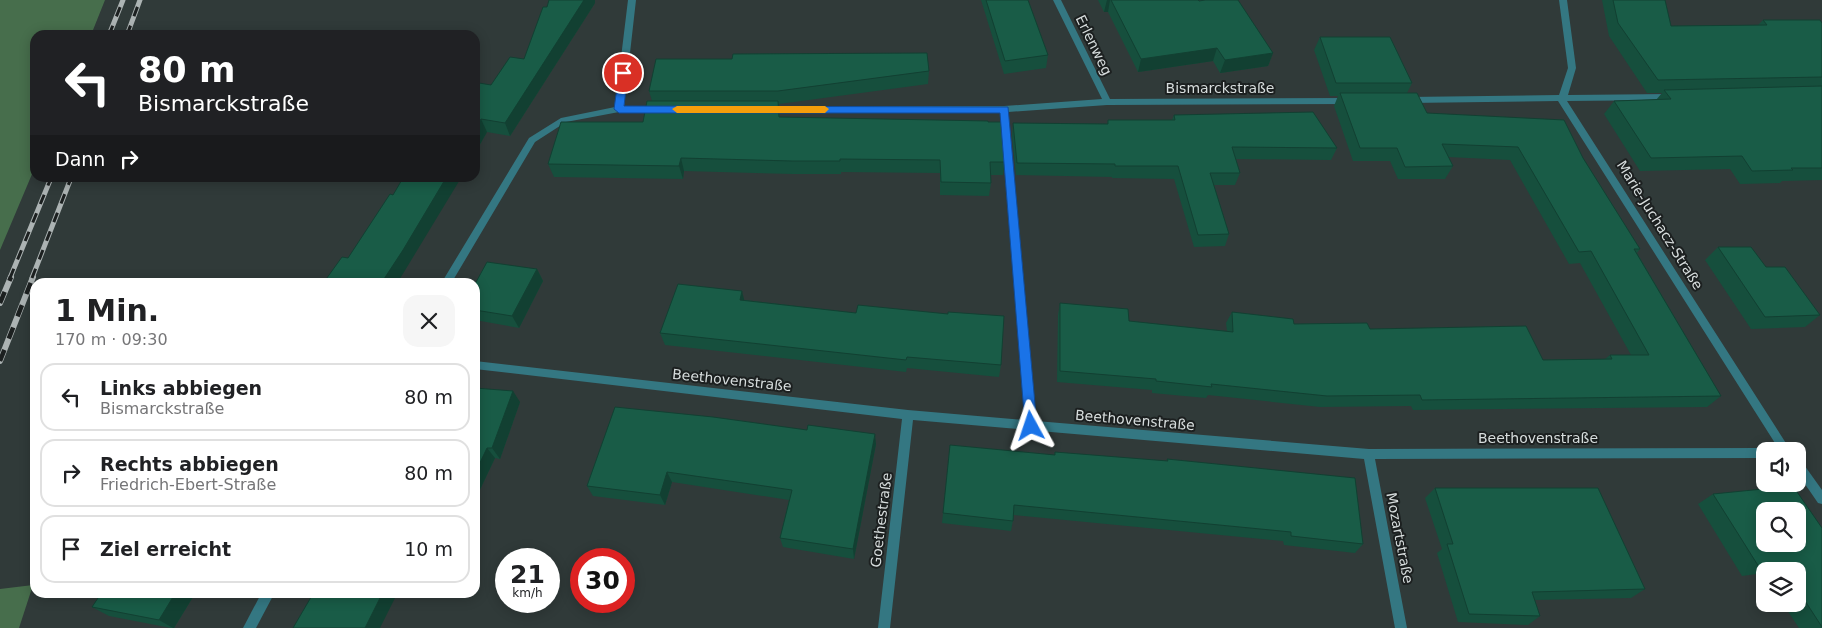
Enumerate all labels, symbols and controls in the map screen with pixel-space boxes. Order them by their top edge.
street label: Erlenweg [1073,12,1115,78]
icon: left [55,50,120,115]
text: 80 m [138,50,235,90]
pin [602,52,644,94]
icon: arrive [609,59,637,87]
street label: Bismarckstraße [1166,80,1274,96]
text: Bismarckstraße [138,91,309,116]
icon: right [115,145,143,173]
text: Dann [55,148,105,170]
street label: Marie-Juchacz-Straße [1614,158,1706,292]
text: 1 Min. [55,293,159,328]
button: close [403,295,455,347]
text: 170 m · 09:30 [55,330,168,349]
street label: Beethovenstraße [671,366,793,394]
text: Links abbiegen [100,377,262,399]
icon: left [57,383,85,411]
text: 80 m [404,386,453,408]
text: Bismarckstraße [100,399,224,418]
position arrow [1004,399,1056,451]
street label: Beethovenstraße [1074,407,1196,433]
street label: Beethovenstraße [1478,430,1598,446]
map controls [1756,442,1806,612]
button: sound [1756,442,1806,492]
text: Rechts abbiegen [100,453,279,475]
icon: right [57,459,85,487]
text: 80 m [404,462,453,484]
street label: Goethestraße [867,472,895,568]
text: Friedrich-Ebert-Straße [100,475,276,494]
street label: Mozartstraße [1383,491,1417,585]
button: search [1756,502,1806,552]
icon: arrive [57,535,85,563]
text: Ziel erreicht [100,538,231,560]
text: 10 m [404,538,453,560]
speed limit sign: 30 [570,548,635,613]
text: 21 [510,560,545,589]
button: layers [1756,562,1806,612]
text: km/h [512,586,543,600]

